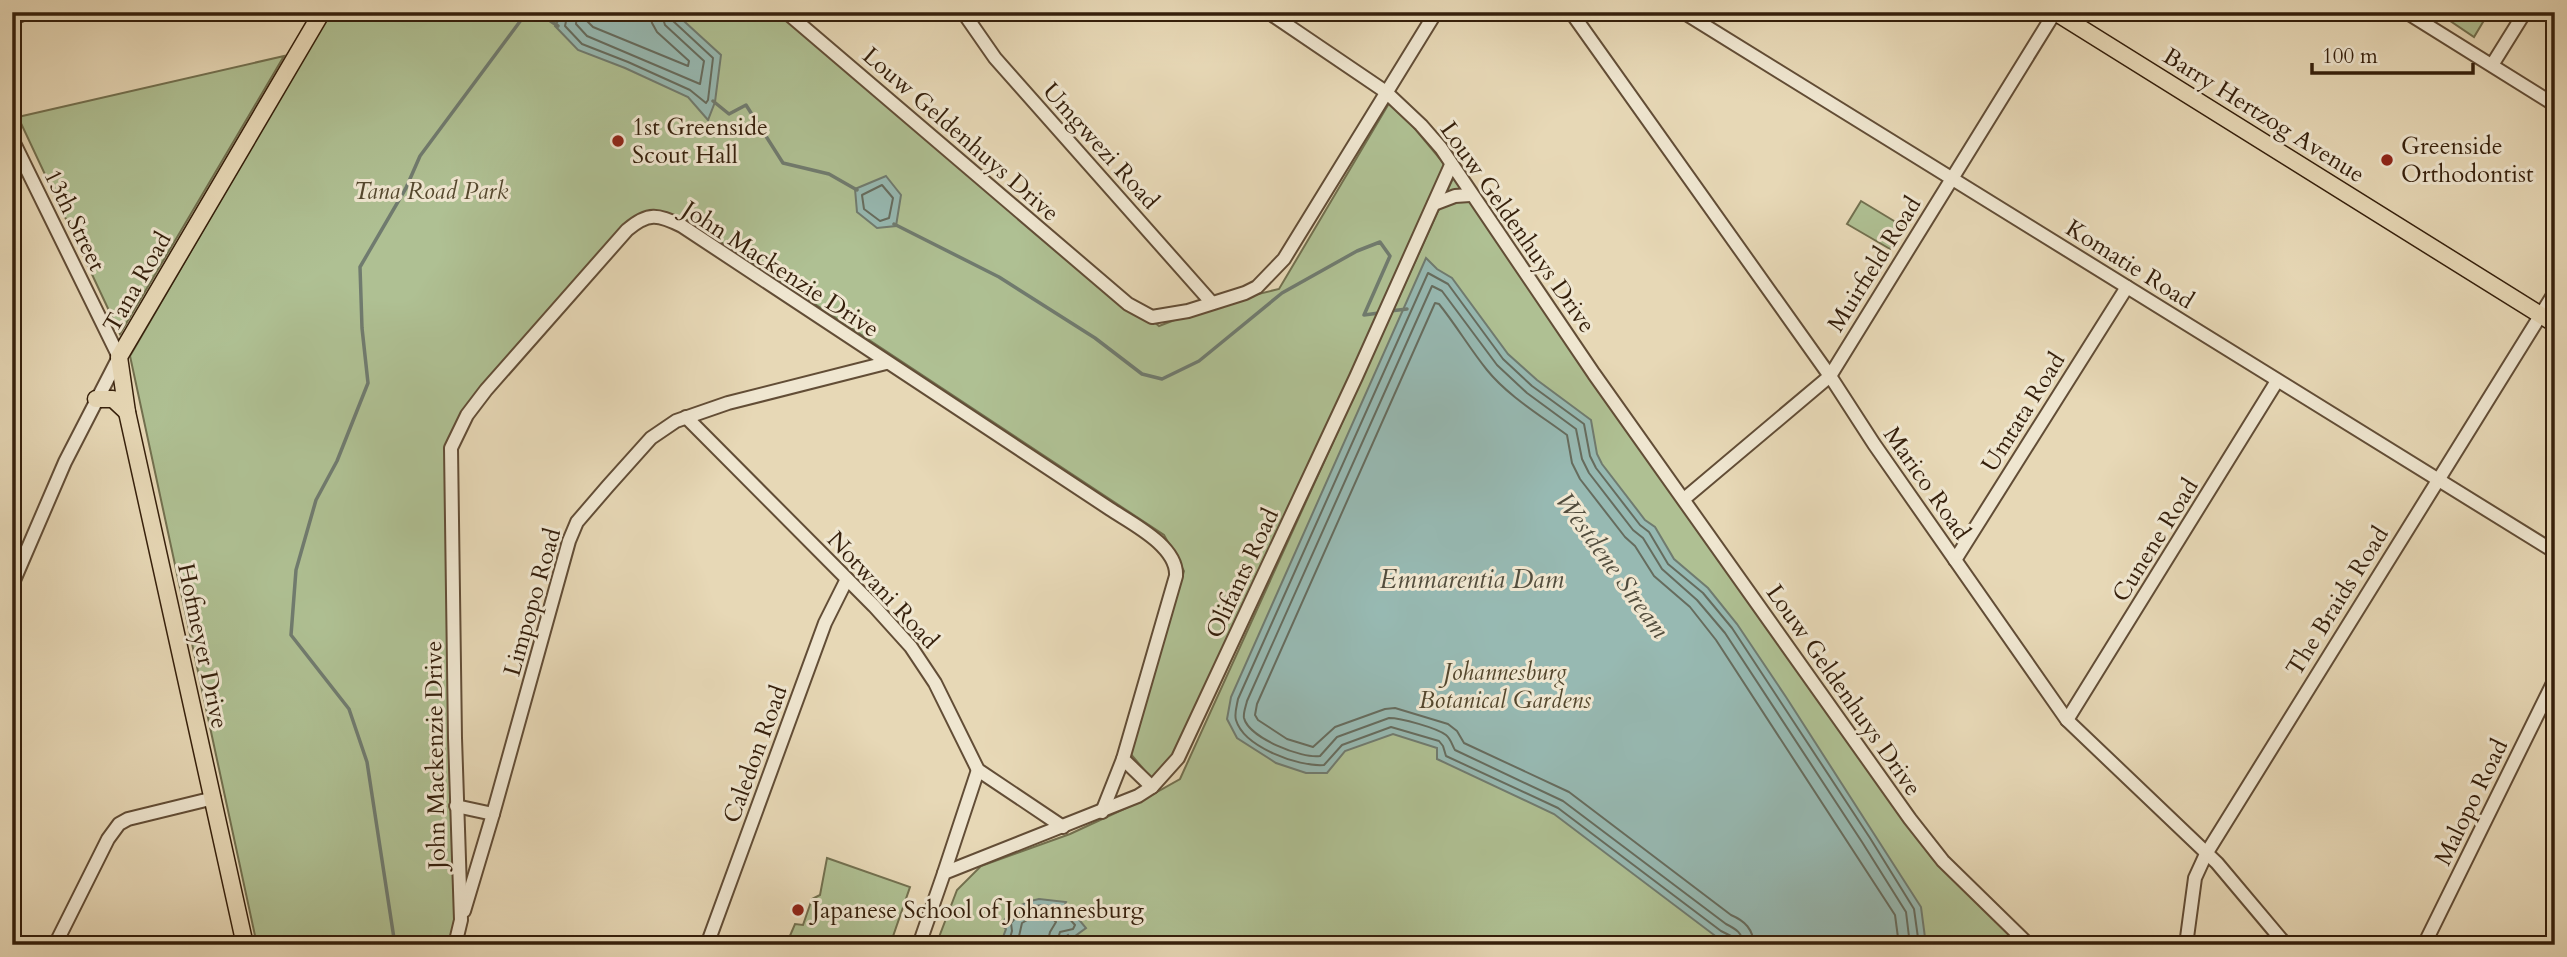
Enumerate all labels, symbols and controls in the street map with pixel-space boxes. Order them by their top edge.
scale bar [2312,32,2472,76]
street label: Louw Geldenhuys Drive [855,40,1066,229]
street label: Barry Hertzog Avenue [2157,40,2371,191]
text: 100 m [2322,42,2378,71]
street label: Umgwezi Road [1035,76,1167,217]
place label: 1st Greenside Scout Hall [632,111,768,172]
street label: Louw Geldenhuys Drive [1432,115,1603,340]
place label: Greenside Orthodontist [2401,130,2534,191]
marker: 1st Greenside Scout Hall [610,133,626,149]
marker: Greenside Orthodontist [2379,152,2395,168]
street label: 13th Street [36,164,114,277]
park label: Tana Road Park [354,175,508,208]
street label: Muirfield Road [1820,190,1929,338]
street label: John Mackenzie Drive [673,192,886,345]
street label: Komatie Road [2059,212,2201,317]
street label: Tana Road [95,226,180,339]
street label: Umtata Road [1974,346,2073,478]
street label: Marico Road [1875,420,1978,547]
street label: Cunene Road [2104,472,2207,608]
water label: Westdene Stream [1548,485,1678,646]
street label: Olifants Road [1198,503,1287,644]
street label: The Braids Road [2278,520,2397,682]
street label: Limpopo Road [496,524,569,680]
street label: Notwani Road [819,524,946,657]
street label: Hofmeyer Drive [169,560,236,732]
water label: Emmarentia Dam [1380,562,1564,597]
street label: Louw Geldenhuys Drive [1758,578,1929,803]
street label: John Mackenzie Drive [417,640,454,873]
park label: Johannesburg Botanical Gardens [1419,656,1591,717]
street label: Caledon Road [715,681,796,828]
street label: Malopo Road [2427,733,2516,871]
place label: Japanese School of Johannesburg [809,894,1145,927]
marker: Japanese School of Johannesburg [790,902,806,918]

